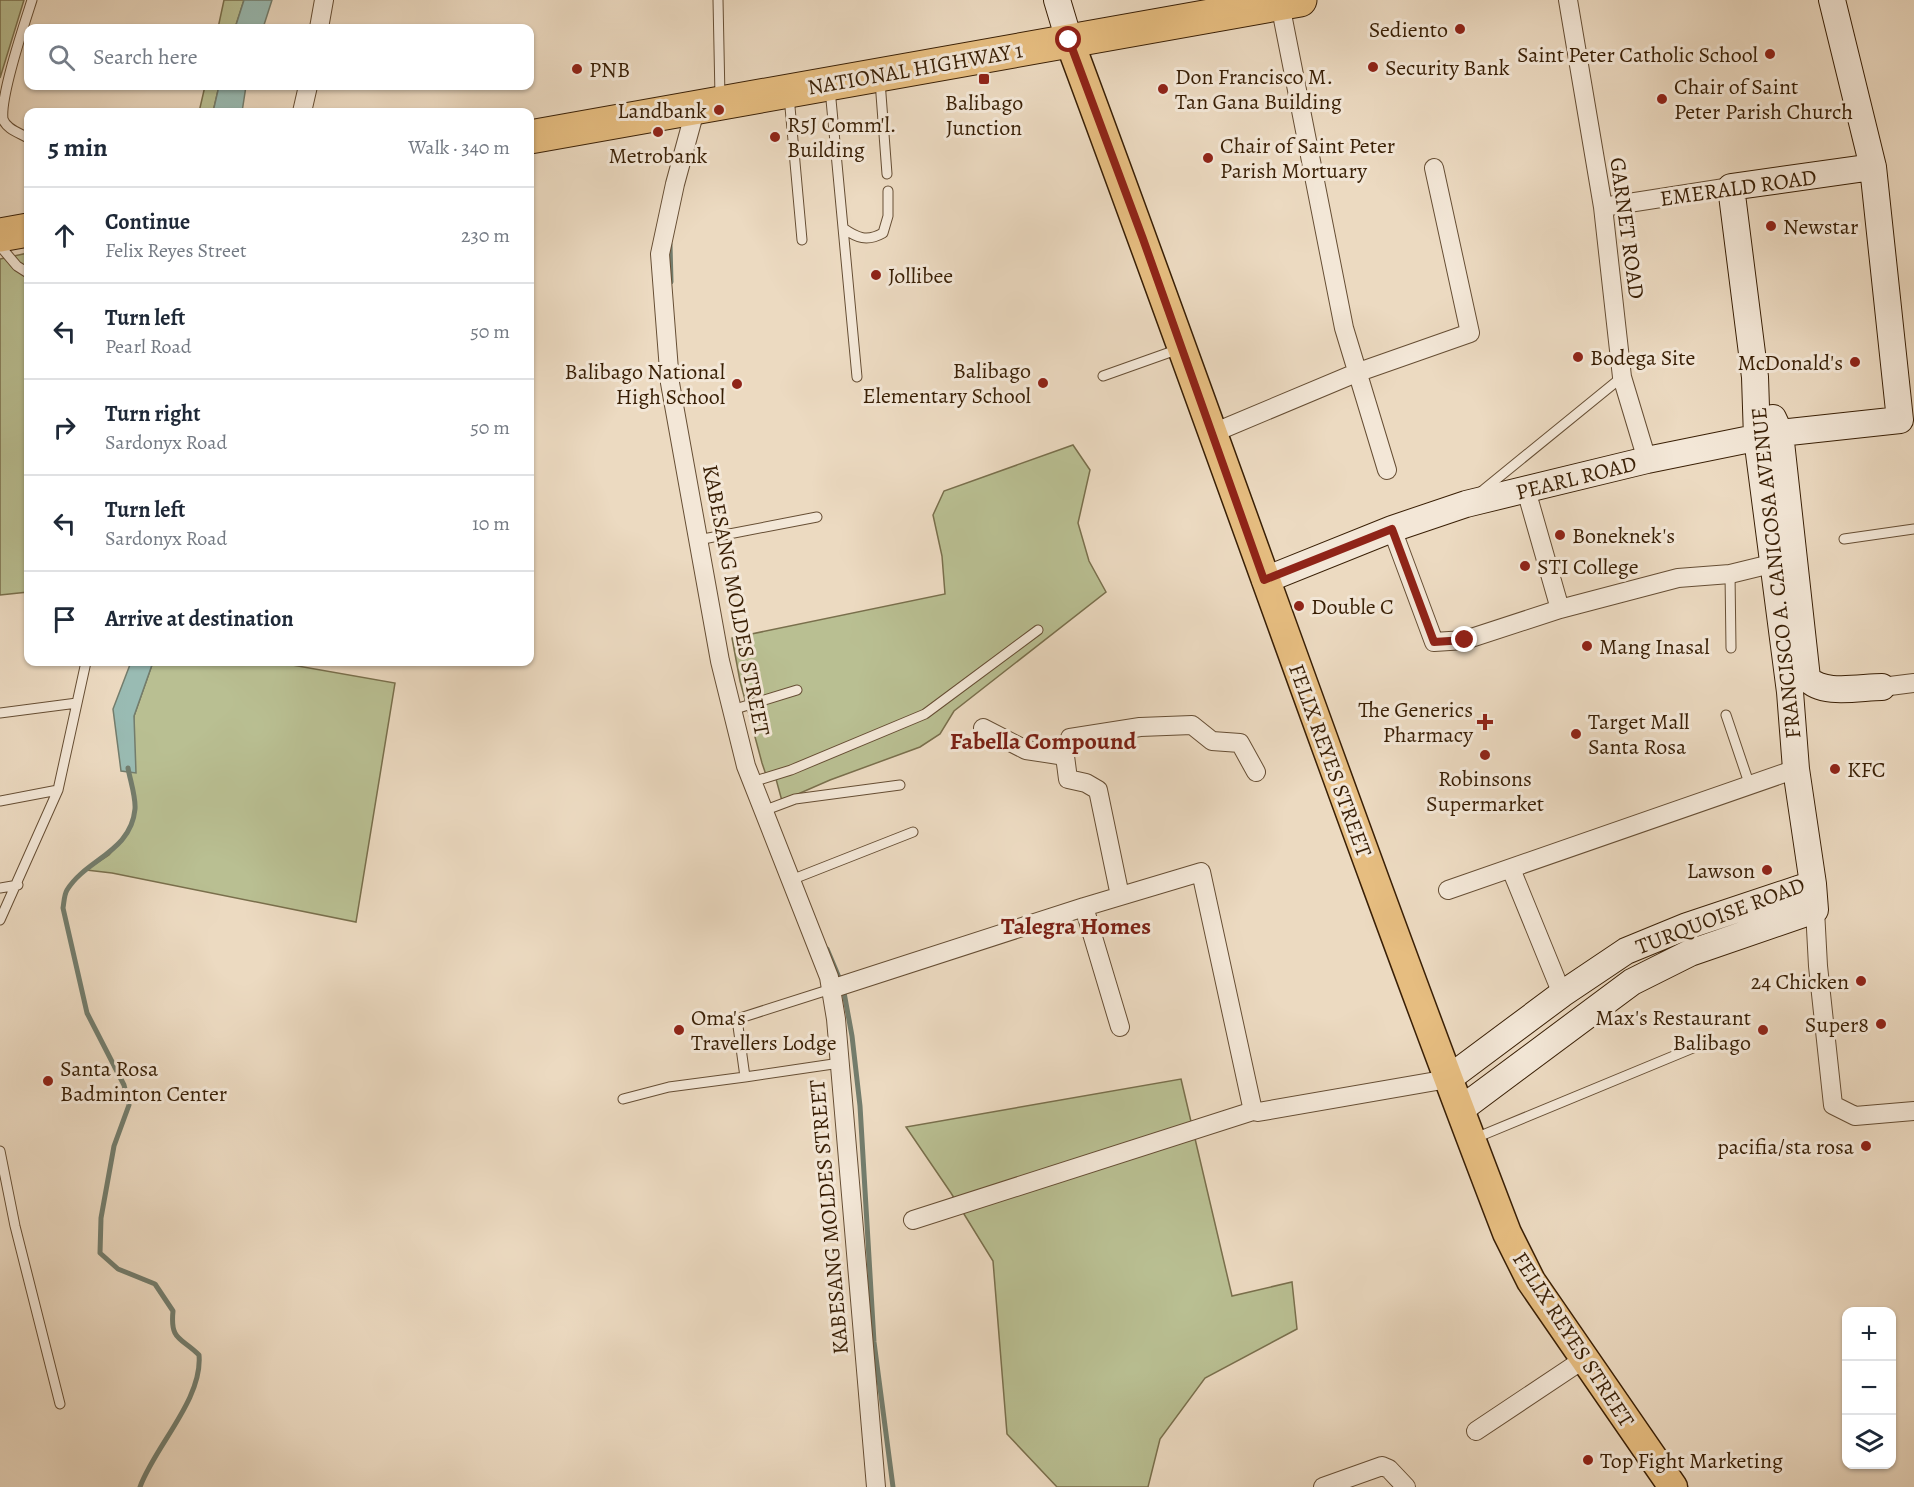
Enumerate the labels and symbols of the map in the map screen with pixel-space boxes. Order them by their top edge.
place label: Sediento [1369,15,1448,45]
marker: Sediento [1453,22,1467,36]
route start [1055,26,1081,52]
street label: NATIONAL HIGHWAY 1 [805,35,1025,103]
place label: Saint Peter Catholic School [1517,40,1758,70]
marker: Saint Peter Catholic School [1763,47,1777,61]
place label: Security Bank [1385,53,1510,83]
place label: PNB [589,55,630,85]
marker: Security Bank [1366,60,1380,74]
marker: PNB [570,62,584,76]
place label: Don Francisco M. Tan Gana Building [1175,62,1342,117]
marker: Balibago Junction [977,72,991,86]
place label: Chair of Saint Peter Parish Church [1674,72,1853,127]
marker: Don Francisco M. Tan Gana Building [1156,82,1170,96]
place label: Balibago Junction [945,88,1023,143]
marker: Chair of Saint Peter Parish Church [1655,92,1669,106]
place label: Landbank [617,96,707,126]
marker: Landbank [712,103,726,117]
place label: R5J Comm'l. Building [787,110,897,165]
marker: Metrobank [651,125,665,139]
marker: R5J Comm'l. Building [768,130,782,144]
place label: Chair of Saint Peter Parish Mortuary [1220,131,1395,186]
place label: Metrobank [609,141,708,171]
marker: Chair of Saint Peter Parish Mortuary [1201,151,1215,165]
street label: GARNET ROAD [1602,155,1652,301]
street label: EMERALD ROAD [1658,162,1818,214]
place label: Newstar [1783,212,1859,242]
marker: Newstar [1764,219,1778,233]
place label: Jollibee [888,261,953,291]
marker: Jollibee [869,268,883,282]
place label: Bodega Site [1590,343,1695,373]
place label: McDonald's [1738,348,1843,378]
marker: Bodega Site [1571,350,1585,364]
marker: McDonald's [1848,355,1862,369]
place label: Balibago Elementary School [863,356,1031,411]
place label: Balibago National High School [565,357,725,412]
marker: Balibago Elementary School [1036,376,1050,390]
marker: Balibago National High School [730,377,744,391]
street label: FRANCISCO A. CANICOSA AVENUE [1744,406,1808,740]
street label: PEARL ROAD [1513,448,1640,507]
street label: KABESANG MOLDES STREET [695,462,777,738]
place label: Boneknek's [1572,521,1675,551]
marker: Boneknek's [1553,528,1567,542]
place label: STI College [1537,552,1639,582]
marker: STI College [1518,559,1532,573]
place label: Double C [1311,592,1394,622]
marker: Double C [1292,599,1306,613]
route end [1451,626,1477,652]
place label: Mang Inasal [1599,632,1710,662]
marker: Mang Inasal [1580,639,1594,653]
street label: FELIX REYES STREET [1281,660,1379,861]
place label: The Generics Pharmacy [1358,695,1473,750]
place label: Target Mall Santa Rosa [1588,707,1690,762]
marker: The Generics Pharmacy [1478,715,1492,729]
district label: Fabella Compound [950,725,1136,757]
marker: Target Mall Santa Rosa [1569,727,1583,741]
marker: Robinsons Supermarket [1478,748,1492,762]
place label: KFC [1847,755,1886,785]
marker: KFC [1828,762,1842,776]
place label: Robinsons Supermarket [1426,764,1544,819]
place label: Lawson [1687,856,1755,886]
marker: Lawson [1760,863,1774,877]
street label: TURQUOISE ROAD [1631,870,1809,962]
district label: Talegra Homes [1001,910,1151,942]
place label: 24 Chicken [1751,967,1849,997]
marker: 24 Chicken [1854,974,1868,988]
place label: Oma's Travellers Lodge [691,1003,837,1058]
place label: Max's Restaurant Balibago [1595,1003,1751,1058]
place label: Super8 [1805,1010,1869,1040]
marker: Super8 [1874,1017,1888,1031]
marker: Oma's Travellers Lodge [672,1023,686,1037]
marker: Max's Restaurant Balibago [1756,1023,1770,1037]
place label: Santa Rosa Badminton Center [60,1054,227,1109]
marker: Santa Rosa Badminton Center [41,1074,55,1088]
street label: KABESANG MOLDES STREET [802,1078,856,1356]
place label: pacifia/sta rosa [1717,1132,1855,1162]
marker: pacifia/sta rosa [1859,1139,1873,1153]
street label: FELIX REYES STREET [1505,1246,1641,1433]
place label: Top Fight Marketing [1600,1446,1783,1476]
marker: Top Fight Marketing [1581,1453,1595,1467]

